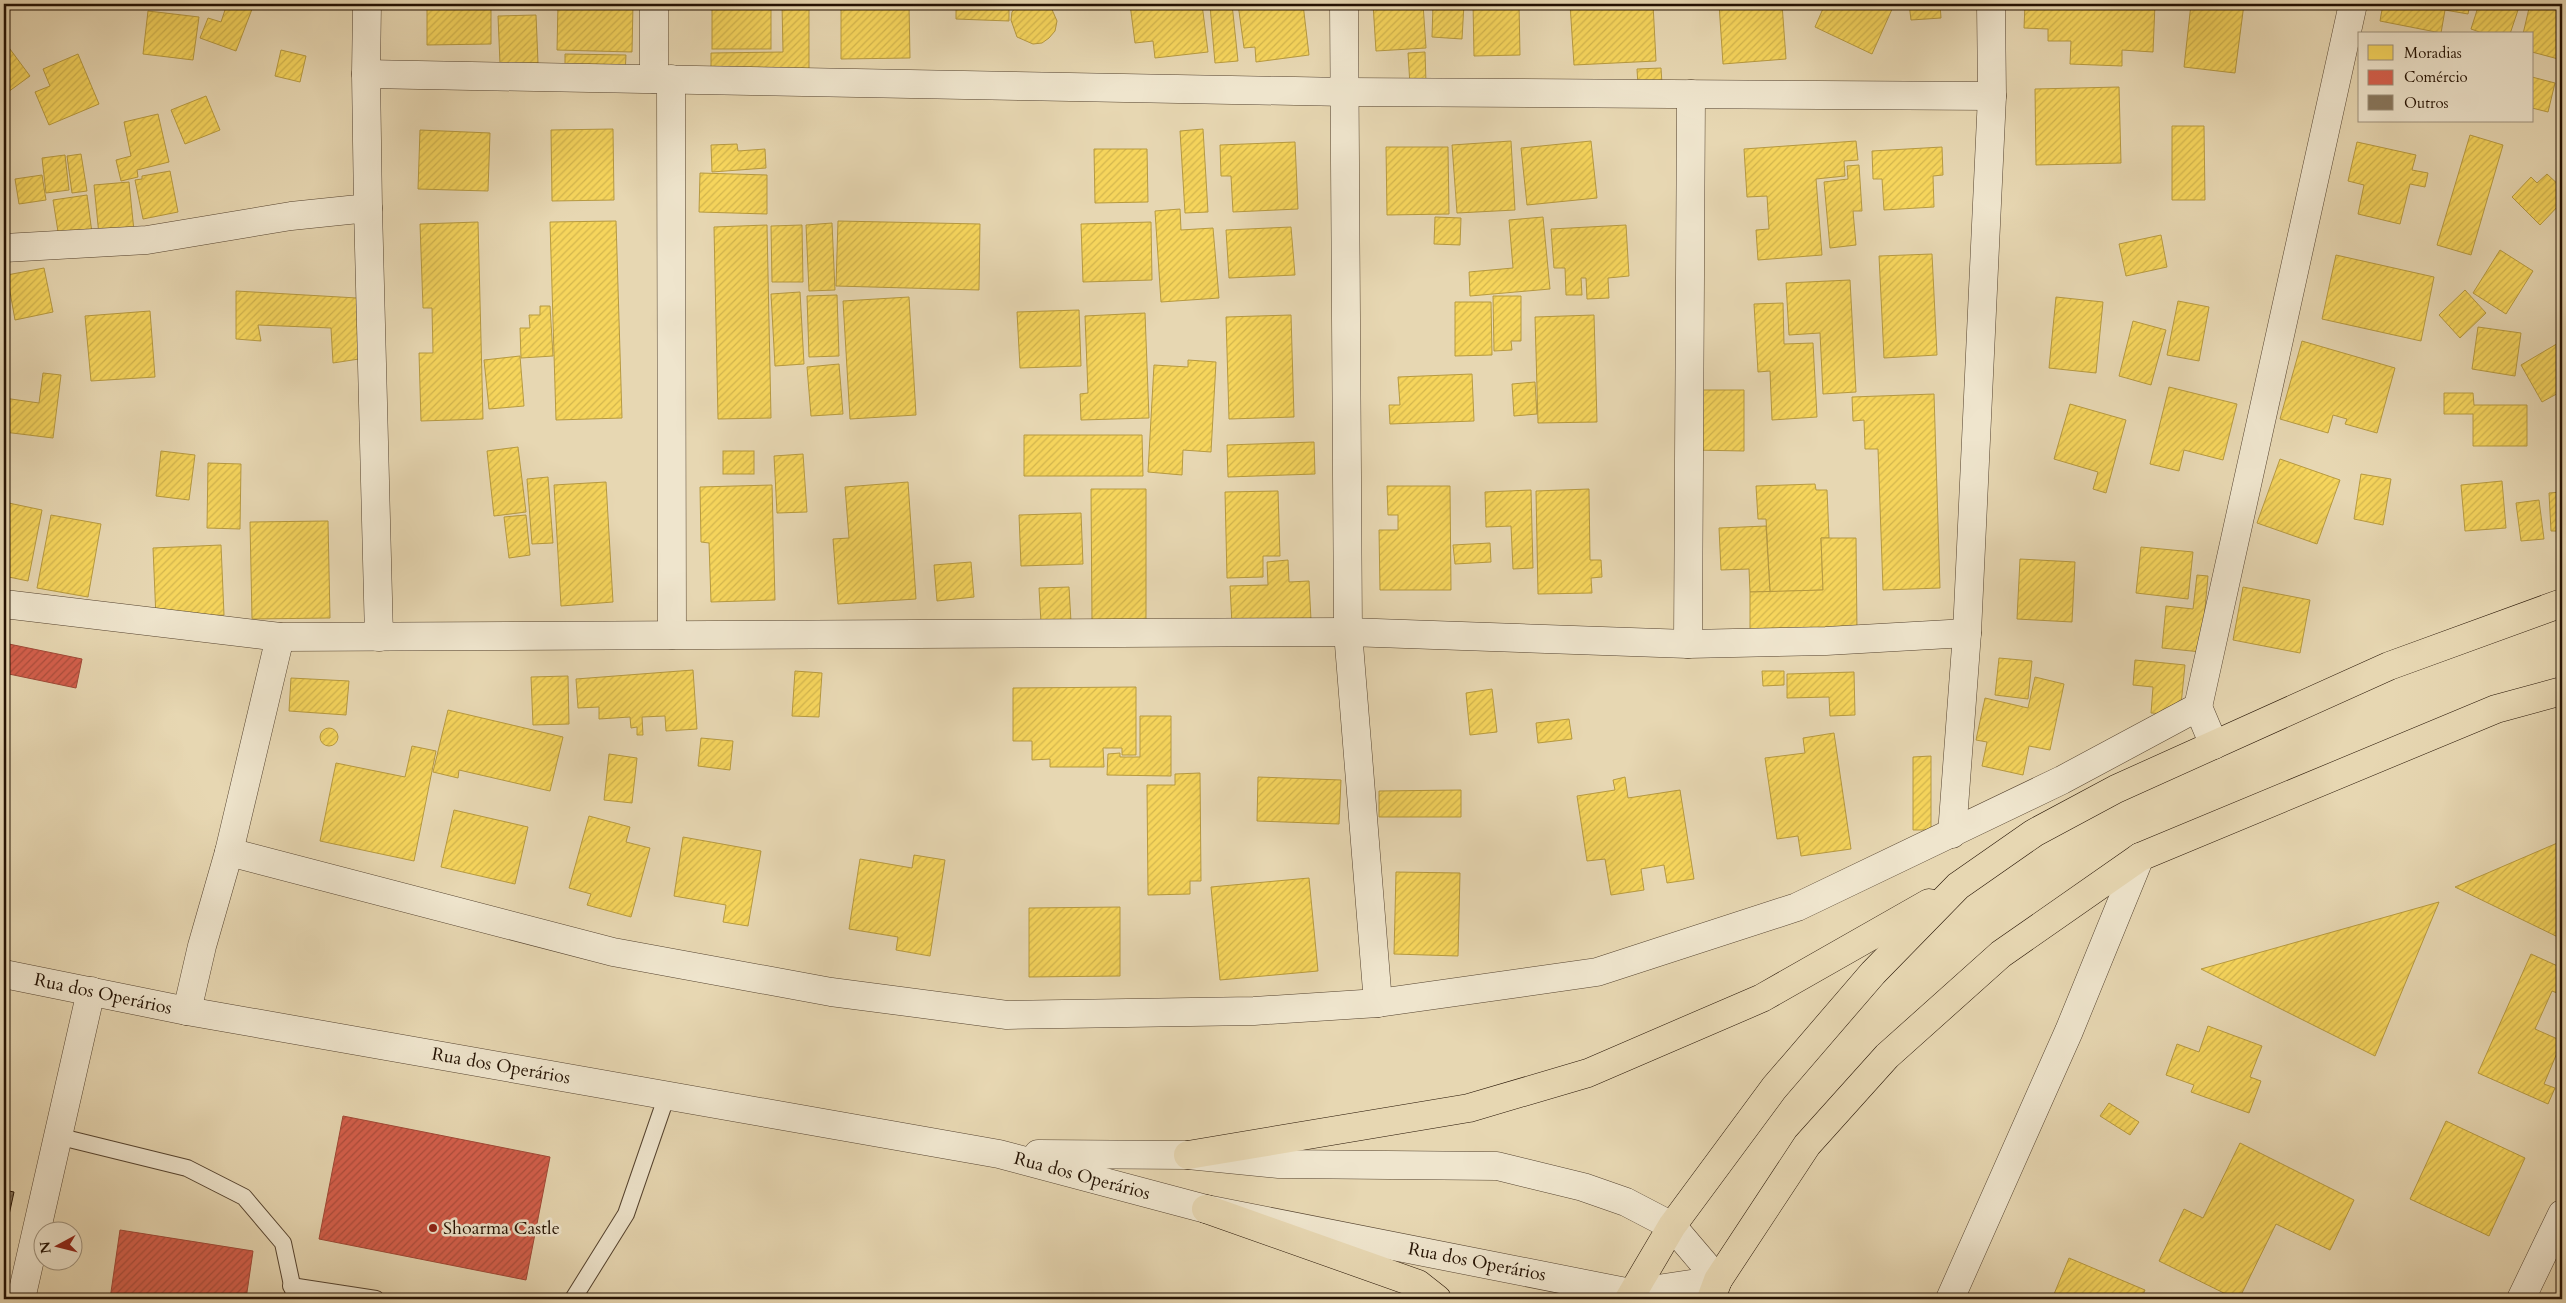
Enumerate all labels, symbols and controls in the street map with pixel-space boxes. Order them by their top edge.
legend [2358,32,2534,122]
text: Moradias [2404,43,2462,63]
text: Comércio [2404,67,2468,87]
text: Outros [2404,93,2449,113]
street label: Rua dos Operários [32,967,174,1021]
street label: Rua dos Operários [430,1042,572,1090]
street label: Rua dos Operários [1011,1146,1153,1206]
place label: Shoarma Castle [443,1216,560,1241]
north arrow [32,1220,82,1270]
marker: Shoarma Castle [427,1222,439,1234]
street label: Rua dos Operários [1406,1236,1548,1288]
text: N [35,1240,56,1255]

